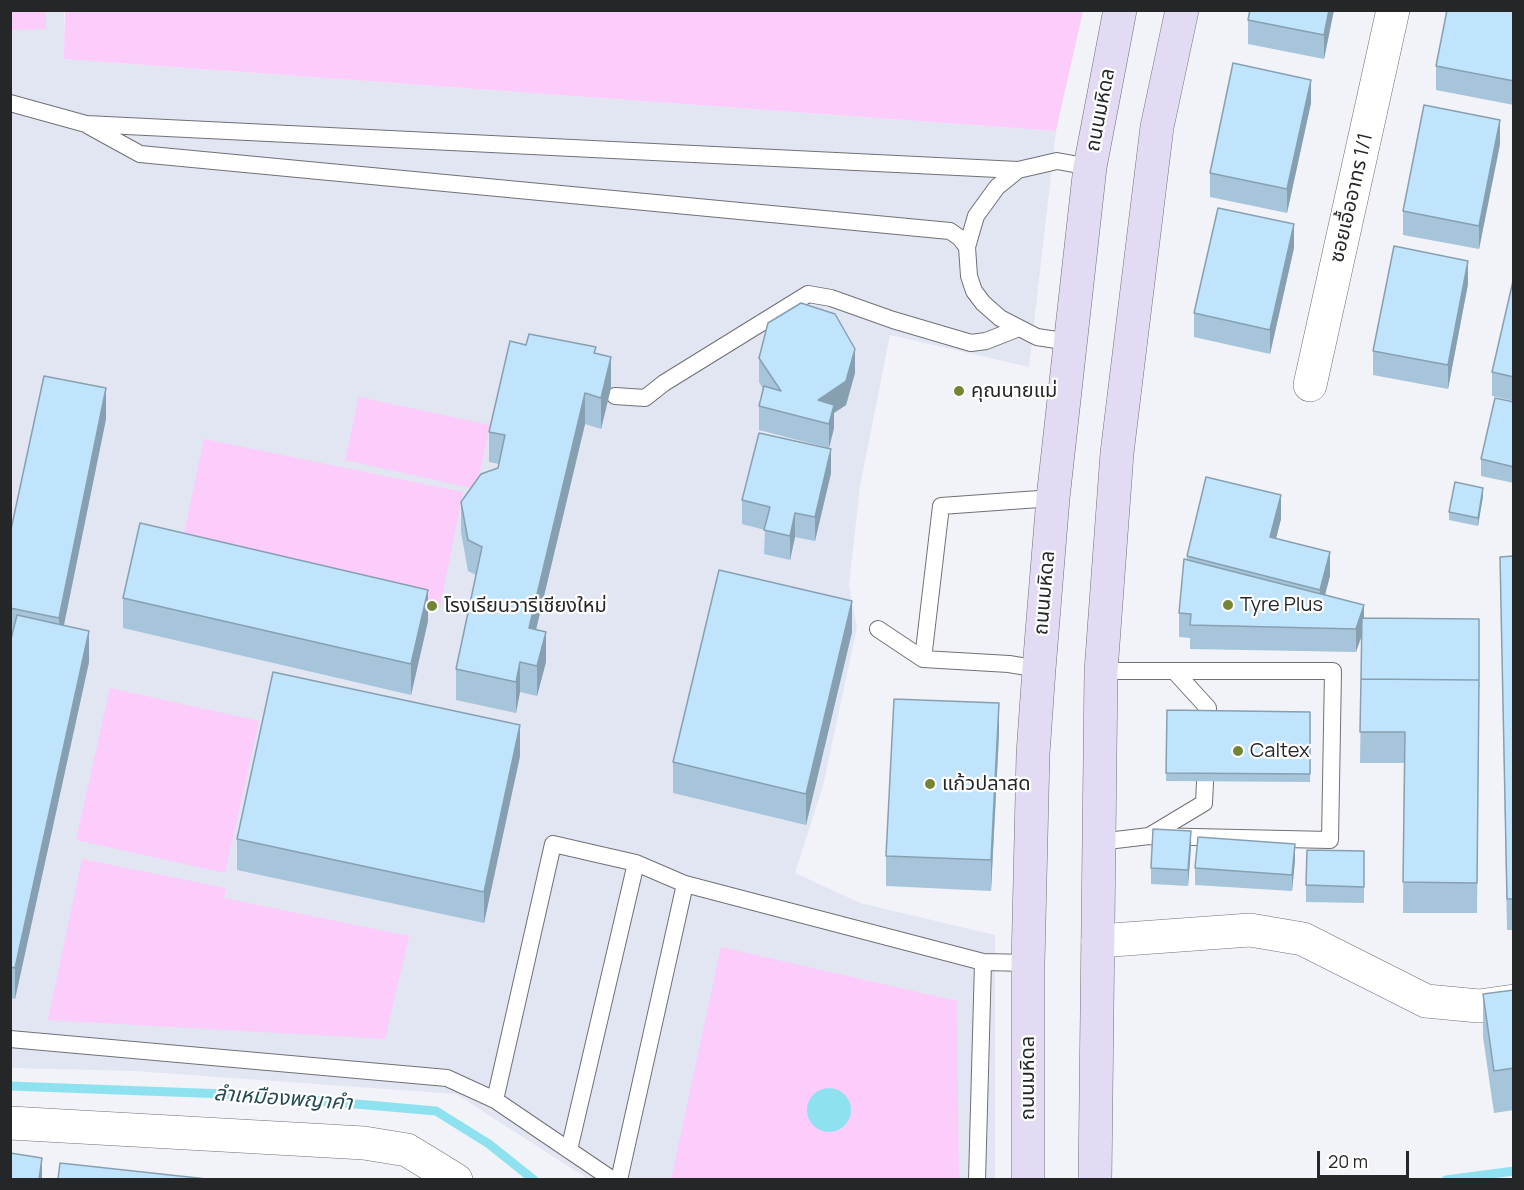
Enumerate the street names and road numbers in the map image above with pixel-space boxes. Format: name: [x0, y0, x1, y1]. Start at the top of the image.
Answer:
street label: ถนนมหิดล: [1081, 66, 1121, 154]
street label: ซอยเอื้ออาทร 1/1: [1325, 131, 1379, 265]
street label: ถนนมหิดล: [1029, 550, 1061, 636]
street label: ถนนมหิดล: [1016, 1036, 1040, 1120]

